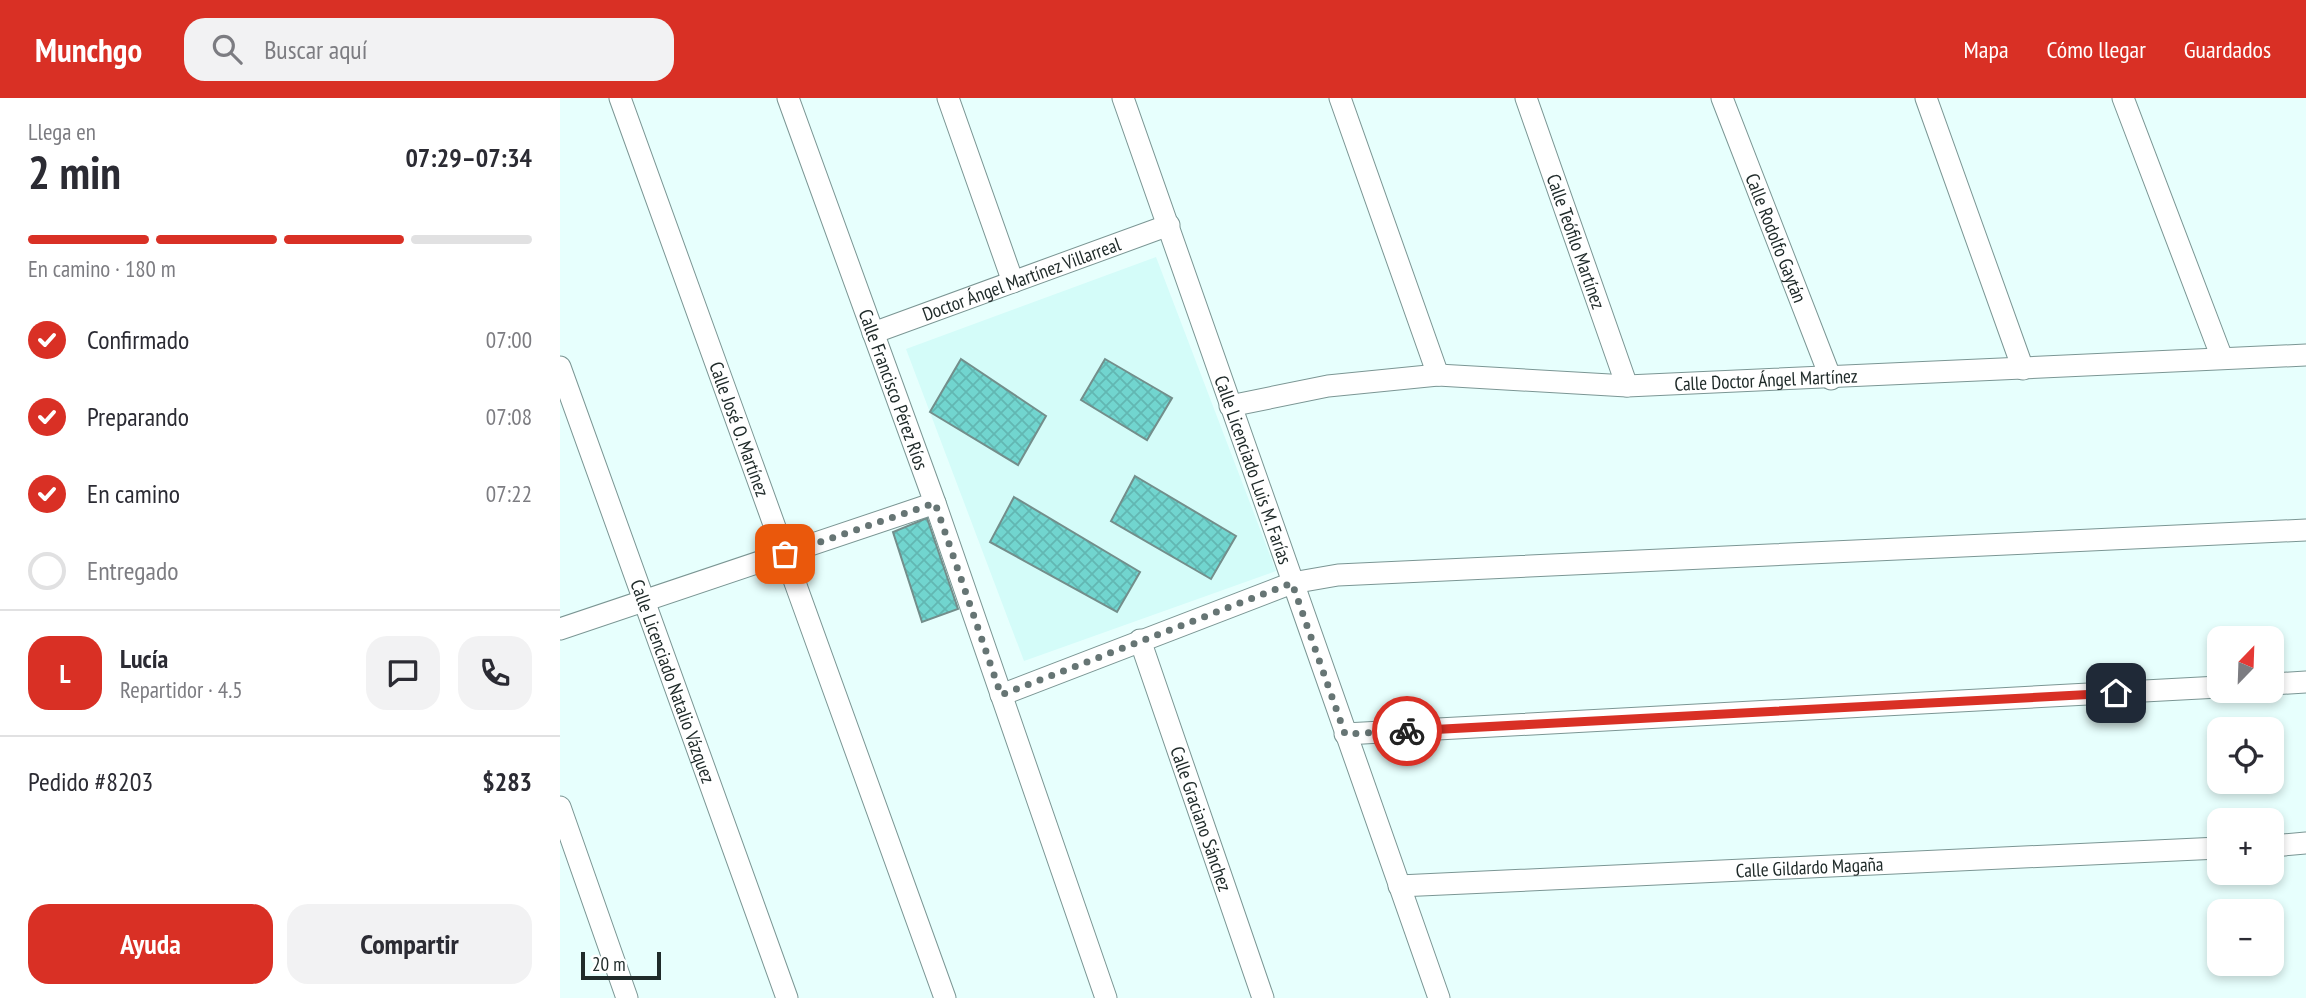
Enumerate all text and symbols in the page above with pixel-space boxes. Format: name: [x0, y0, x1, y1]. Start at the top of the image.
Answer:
search box: [184, 18, 674, 81]
text: Munchgo: [35, 28, 142, 71]
icon: search: [208, 30, 246, 68]
text: Buscar aquí: [264, 33, 367, 66]
text: Mapa: [1964, 34, 2009, 65]
text: Cómo llegar: [2047, 34, 2146, 65]
text: Guardados: [2184, 34, 2271, 65]
text: Llega en: [28, 117, 96, 146]
text: 07:29–07:34: [405, 141, 532, 174]
text: 2 min: [28, 142, 121, 202]
street label: Calle Rodolfo Gaytán: [1740, 170, 1812, 306]
street label: Calle Teófilo Martínez: [1542, 171, 1611, 312]
street label: Doctor Ángel Martínez Villarreal: [919, 231, 1124, 326]
text: En camino · 180 m: [28, 254, 176, 283]
street label: Calle Francisco Pérez Ríos: [854, 306, 934, 473]
icon: check: [28, 321, 66, 359]
text: Confirmado: [87, 323, 189, 356]
text: 07:00: [486, 325, 532, 354]
street label: Calle José O. Martínez: [704, 358, 775, 500]
street label: Calle Doctor Ángel Martínez: [1674, 363, 1858, 396]
street label: Calle Licenciado Luis M. Farías: [1209, 372, 1298, 567]
icon: check: [28, 398, 66, 436]
text: Preparando: [87, 400, 189, 433]
text: 07:08: [486, 402, 532, 431]
icon: check: [28, 475, 66, 513]
text: En camino: [87, 477, 180, 510]
text: 07:22: [486, 479, 532, 508]
pin: [755, 524, 815, 584]
icon: bag: [766, 535, 804, 573]
text: Entregado: [87, 554, 179, 587]
street label: Calle Licenciado Natalio Vázquez: [625, 576, 721, 787]
north arrow: [2207, 626, 2284, 704]
map controls: [2207, 626, 2284, 976]
button: chat: [366, 636, 440, 710]
button: phone: [458, 636, 532, 710]
text: Lucía: [120, 642, 168, 675]
text: L: [59, 657, 71, 690]
pin: [2086, 663, 2146, 723]
icon: home: [2097, 674, 2135, 712]
text: Repartidor · 4.5: [120, 675, 243, 704]
courier: [1372, 696, 1442, 766]
icon: bike: [1388, 712, 1426, 750]
button: locate: [2207, 717, 2284, 794]
street label: Calle Graciano Sánchez: [1165, 743, 1237, 895]
text: Pedido #8203: [28, 765, 153, 798]
text: $283: [482, 765, 532, 798]
button: +: [2207, 808, 2284, 885]
street label: Calle Gildardo Magaña: [1735, 852, 1884, 882]
button: −: [2207, 899, 2284, 976]
button: Ayuda: [28, 904, 273, 984]
button: Compartir: [287, 904, 532, 984]
scale bar: [581, 949, 662, 981]
text: 20 m: [592, 952, 626, 976]

